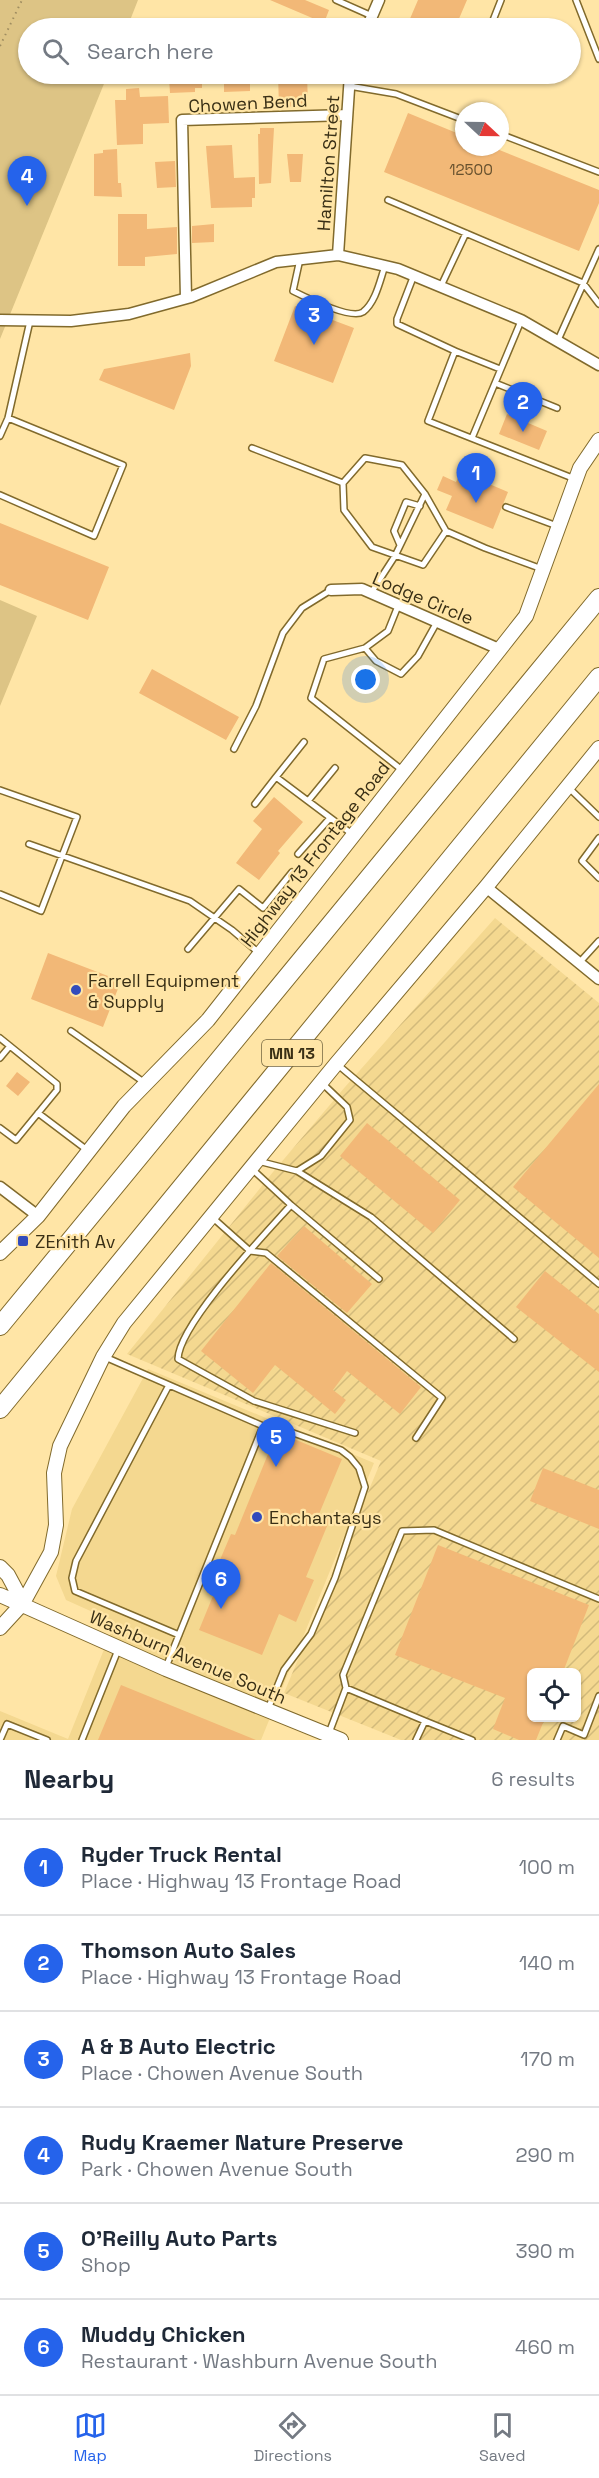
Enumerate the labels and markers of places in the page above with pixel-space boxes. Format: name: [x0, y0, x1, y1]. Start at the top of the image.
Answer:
pin: 4: [8, 156, 46, 206]
pin: 3: [294, 296, 334, 345]
pin: 2: [504, 382, 542, 432]
pin: 1: [456, 454, 496, 503]
place label: Farrell Equipment & Supply: [88, 969, 239, 1013]
marker: Farrell Equipment & Supply: [69, 983, 83, 997]
place label: ZEnith Av: [35, 1230, 116, 1253]
marker: ZEnith Av: [16, 1234, 30, 1248]
pin: 5: [256, 1418, 296, 1467]
place label: Enchantasys: [269, 1506, 382, 1529]
marker: Enchantasys: [250, 1510, 264, 1524]
pin: 6: [202, 1560, 240, 1609]

